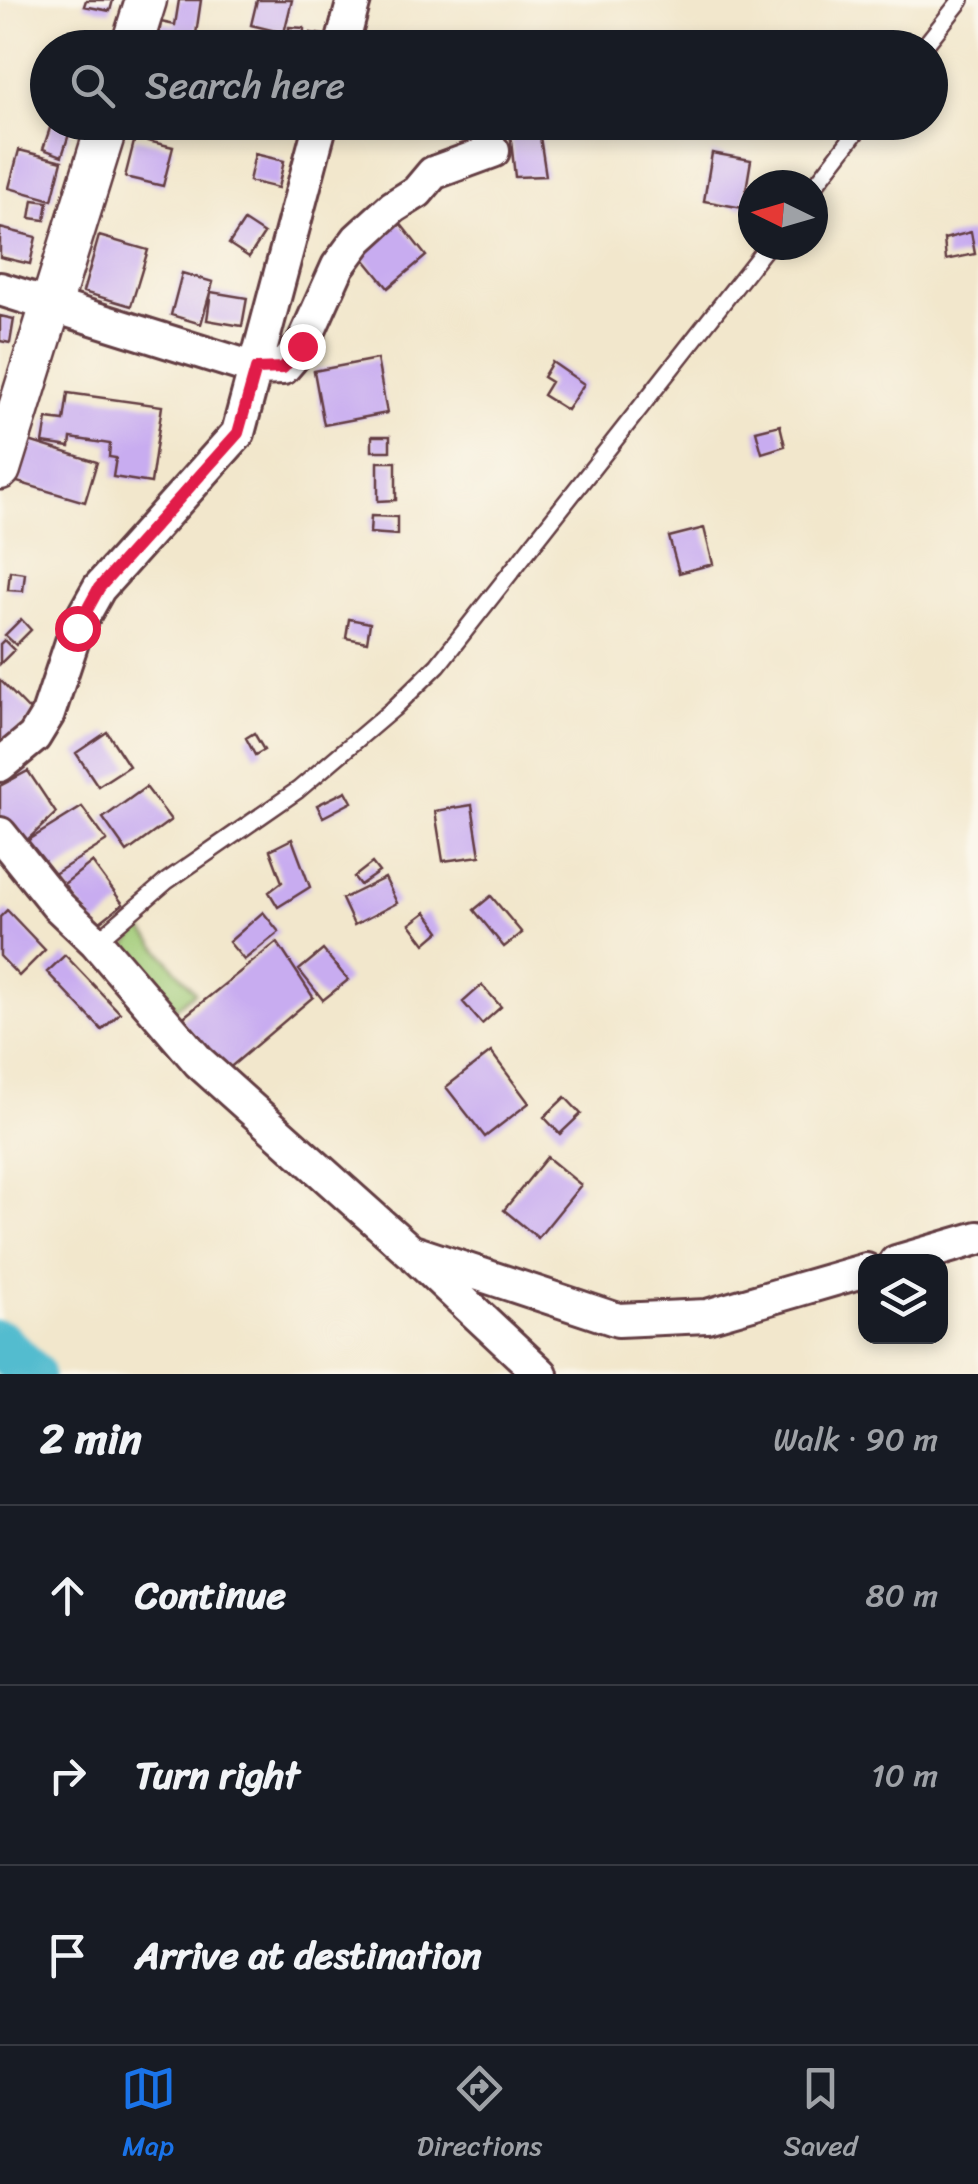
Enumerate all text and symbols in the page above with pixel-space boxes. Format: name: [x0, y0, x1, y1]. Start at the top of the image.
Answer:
search box: [30, 30, 948, 140]
text: Search here: [145, 52, 345, 119]
icon: search: [65, 58, 120, 113]
north arrow: [738, 170, 828, 260]
route end: [280, 324, 326, 370]
route start: [55, 606, 101, 652]
map controls: [858, 1254, 948, 1344]
button: layers: [858, 1254, 948, 1344]
text: 2 min: [40, 1402, 142, 1476]
text: Walk · 90 m: [773, 1411, 938, 1468]
text: Continue: [135, 1562, 286, 1629]
text: 80 m: [866, 1567, 938, 1624]
icon: ahead: [40, 1568, 95, 1623]
text: Turn right: [135, 1742, 300, 1809]
text: 10 m: [871, 1747, 938, 1804]
icon: right: [40, 1748, 95, 1803]
text: Arrive at destination: [135, 1922, 482, 1989]
icon: arrive: [40, 1928, 95, 1983]
tab: Map: [121, 2061, 176, 2170]
tab: Directions: [417, 2061, 542, 2170]
tab: Saved: [784, 2061, 857, 2170]

